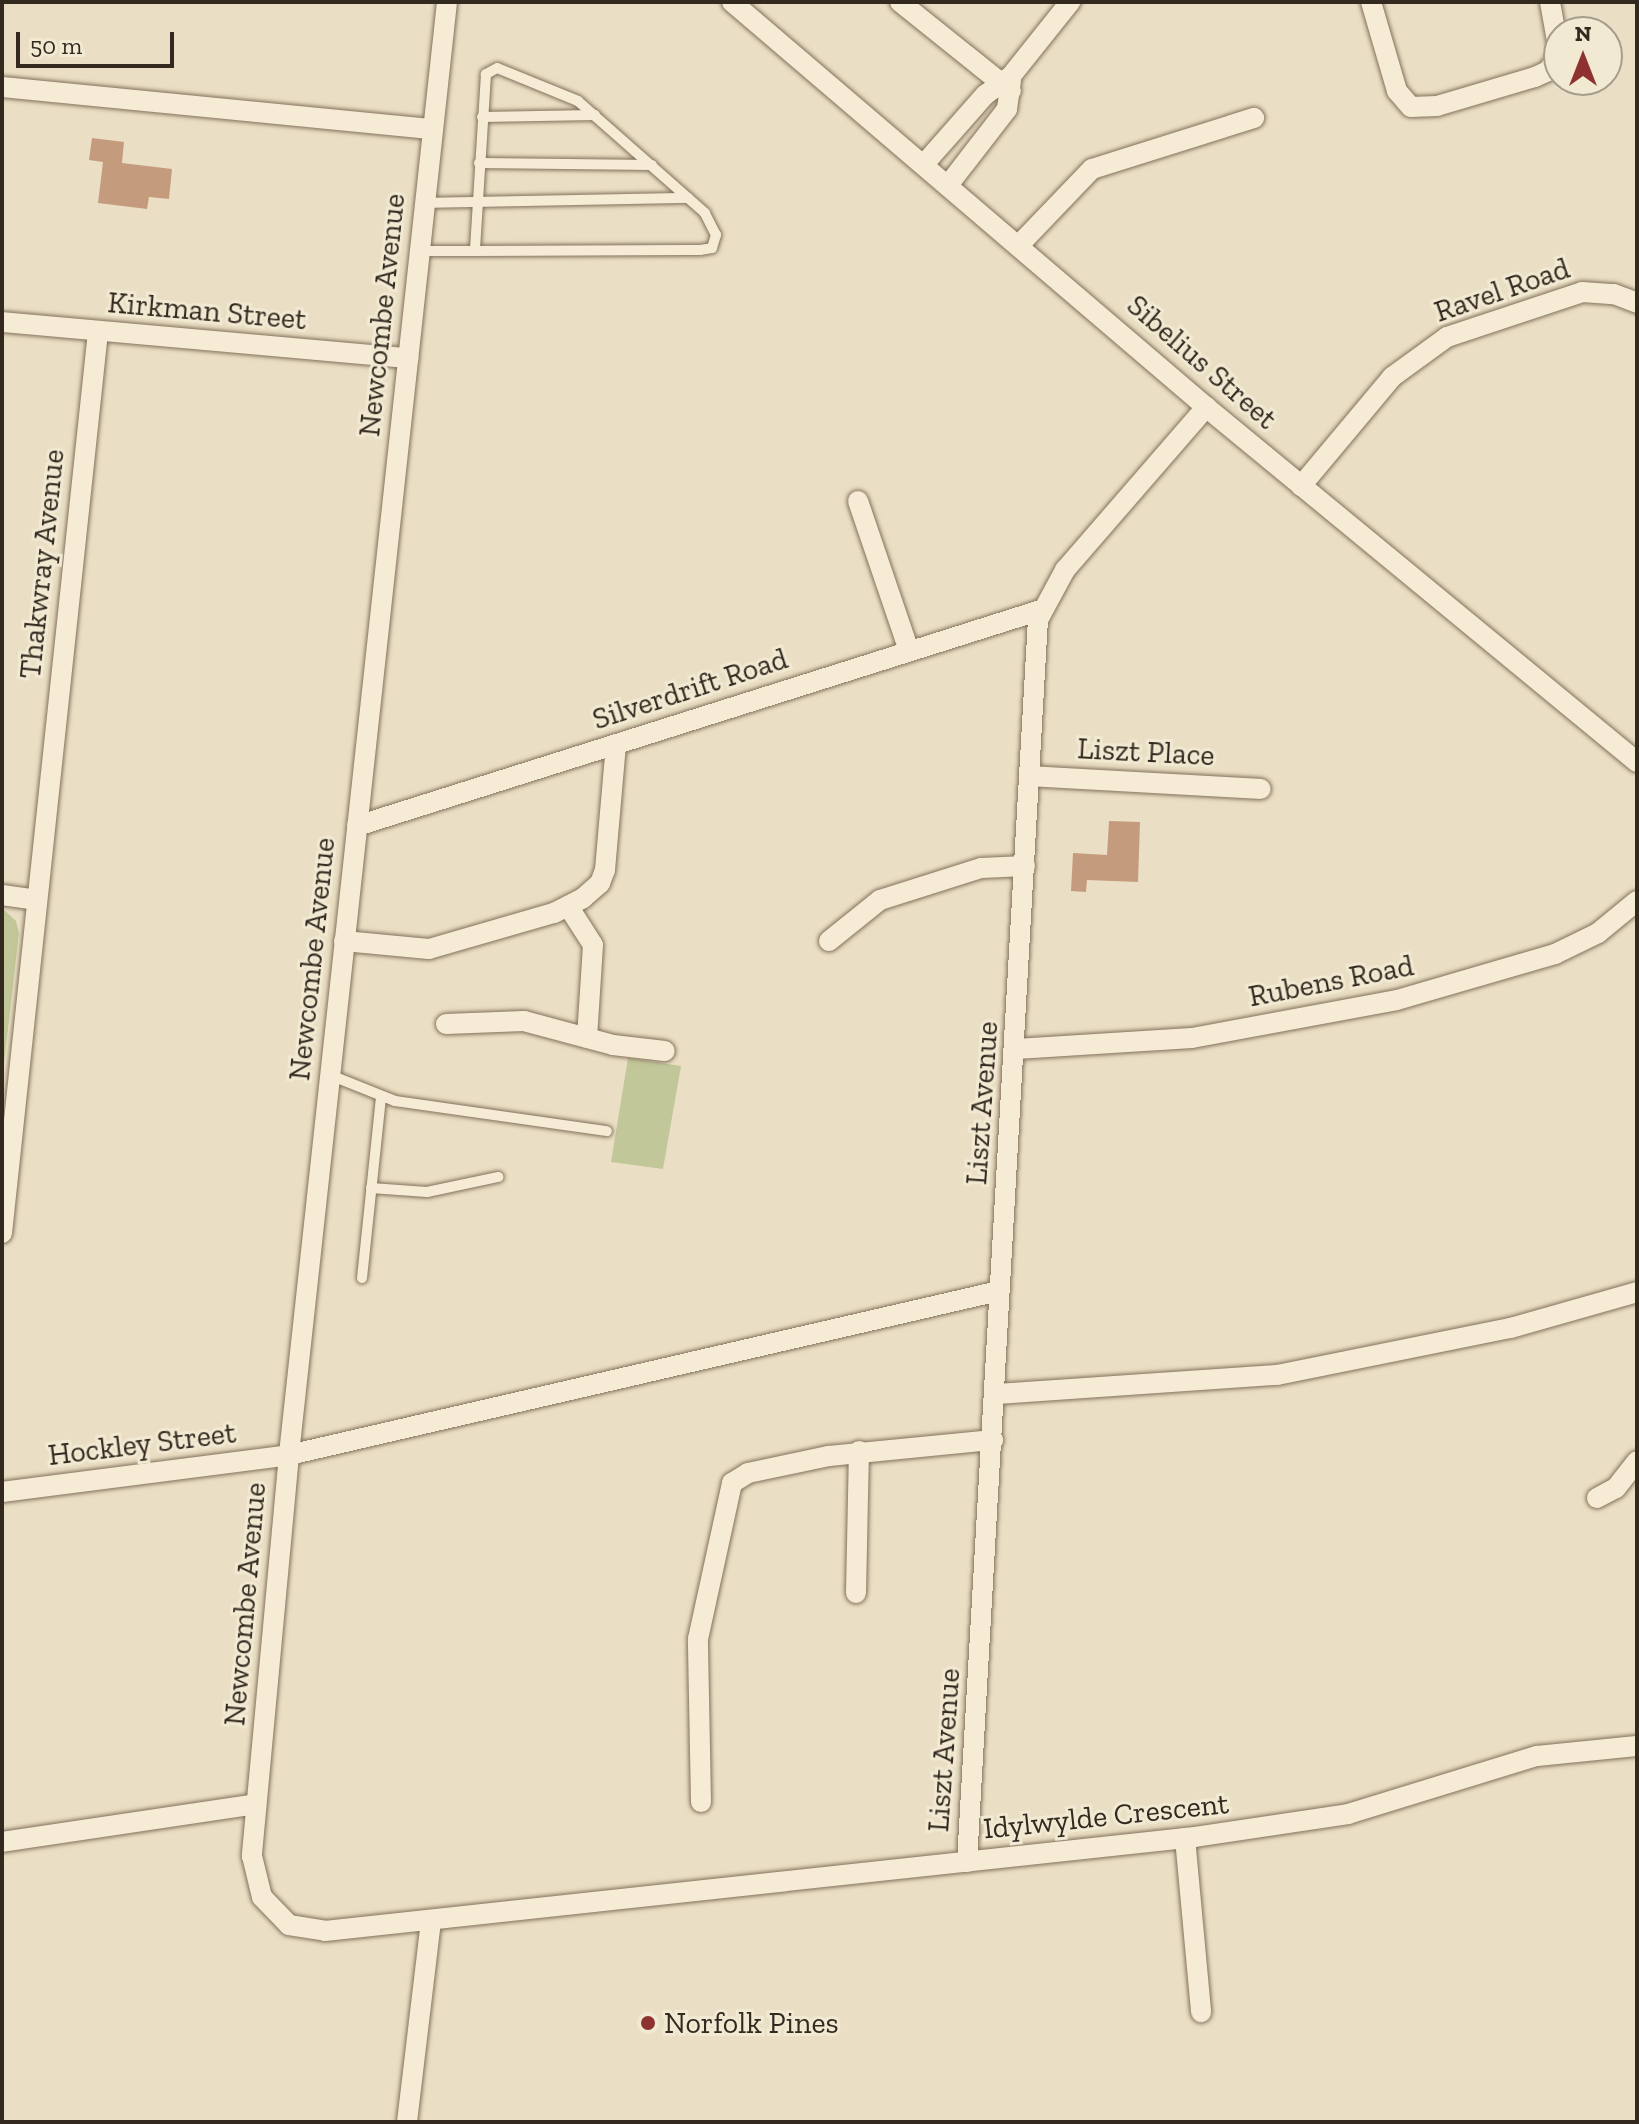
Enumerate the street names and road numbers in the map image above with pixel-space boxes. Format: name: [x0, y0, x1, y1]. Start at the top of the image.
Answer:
street label: Newcombe Avenue: [351, 191, 413, 439]
street label: Ravel Road: [1430, 250, 1574, 330]
street label: Kirkman Street: [106, 284, 308, 338]
street label: Sibelius Street: [1120, 287, 1284, 437]
street label: Thakwray Avenue: [12, 447, 72, 681]
street label: Silverdrift Road: [588, 641, 792, 737]
street label: Liszt Place: [1076, 730, 1216, 774]
street label: Newcombe Avenue: [281, 835, 343, 1083]
street label: Rubens Road: [1246, 947, 1416, 1015]
street label: Liszt Avenue: [958, 1020, 1006, 1186]
street label: Hockley Street: [46, 1415, 238, 1473]
street label: Newcombe Avenue: [216, 1480, 274, 1728]
street label: Liszt Avenue: [920, 1667, 968, 1833]
street label: Idylwylde Crescent: [982, 1785, 1230, 1847]

